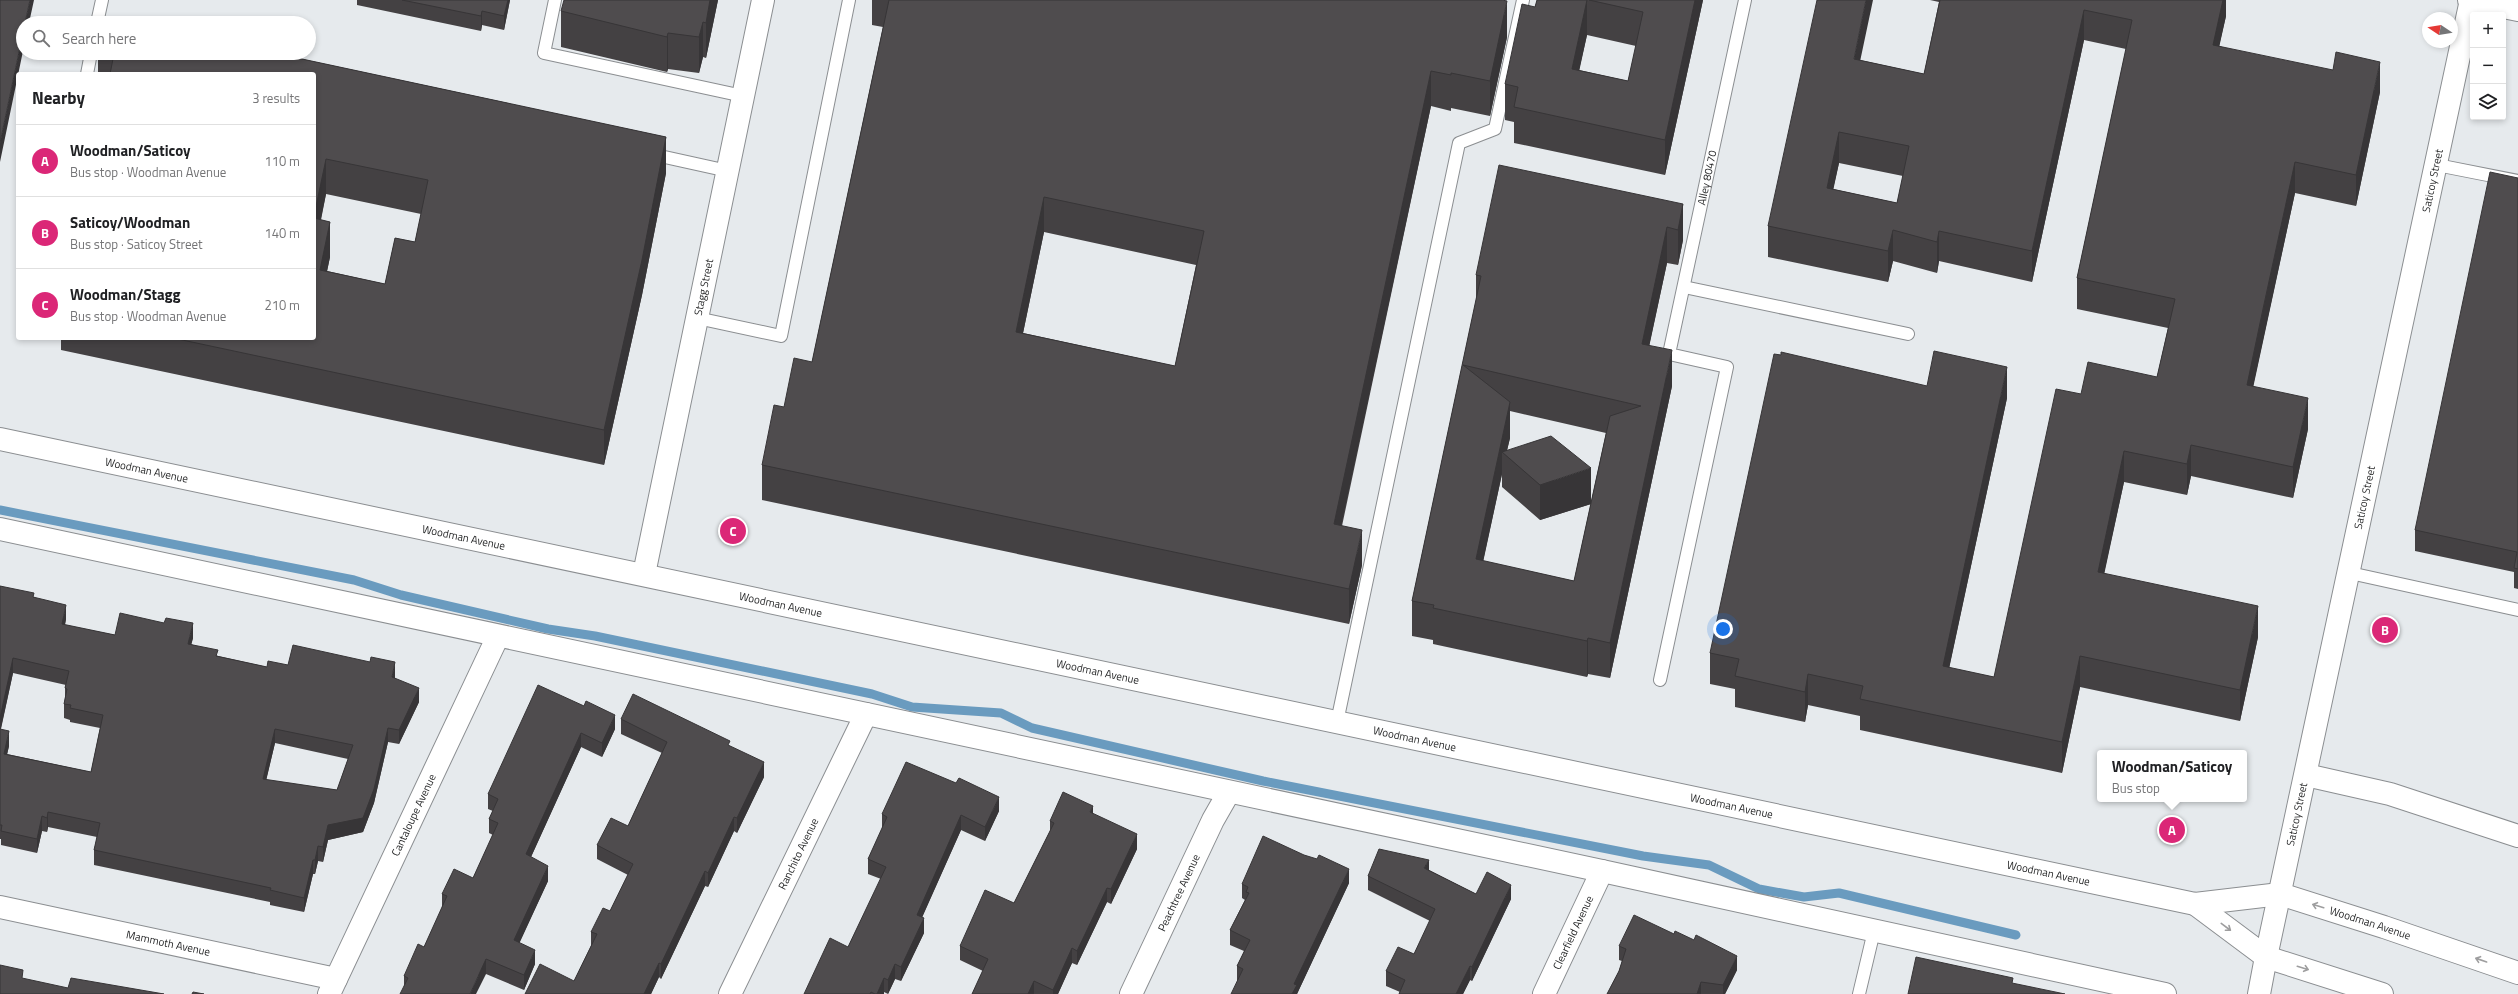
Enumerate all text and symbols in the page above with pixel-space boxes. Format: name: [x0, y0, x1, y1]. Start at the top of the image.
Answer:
north arrow: [2422, 12, 2458, 48]
map controls: [2470, 12, 2506, 120]
button: +: [2470, 12, 2506, 48]
search box: [16, 16, 316, 60]
icon: search: [30, 27, 52, 49]
text: Search here: [62, 27, 136, 50]
button: −: [2470, 48, 2506, 84]
button: layers: [2470, 84, 2506, 120]
text: Nearby: [32, 85, 85, 111]
text: 3 results: [252, 88, 300, 108]
text: Woodman/Saticoy: [70, 139, 191, 162]
street label: Saticoy Street: [2418, 147, 2447, 214]
street label: Alley 80470: [1693, 149, 1721, 206]
text: A: [41, 151, 49, 171]
text: 110 m: [264, 151, 300, 171]
text: Bus stop · Woodman Avenue: [70, 162, 226, 182]
text: Saticoy/Woodman: [70, 211, 190, 234]
text: B: [41, 223, 49, 243]
text: 140 m: [264, 223, 300, 243]
text: Bus stop · Saticoy Street: [70, 234, 203, 254]
street label: Stagg Street: [690, 257, 717, 317]
text: Woodman/Stagg: [70, 283, 181, 306]
text: C: [41, 295, 49, 315]
text: 210 m: [264, 295, 300, 315]
text: Bus stop · Woodman Avenue: [70, 306, 226, 326]
street label: Woodman Avenue: [104, 454, 190, 487]
street label: Saticoy Street: [2350, 464, 2379, 531]
pin: C: [720, 516, 746, 546]
street label: Woodman Avenue: [421, 521, 507, 554]
street label: Woodman Avenue: [738, 588, 824, 621]
pin: B: [2372, 615, 2398, 645]
your location: [1713, 619, 1733, 639]
street label: Woodman Avenue: [1055, 655, 1141, 688]
street label: Woodman Avenue: [1372, 722, 1458, 755]
popup: [2097, 750, 2247, 802]
text: Woodman/Saticoy: [2112, 755, 2232, 778]
street label: Cantaloupe Avenue: [387, 771, 440, 859]
text: Bus stop: [2112, 778, 2160, 798]
street label: Saticoy Street: [2282, 781, 2311, 847]
street label: Woodman Avenue: [1689, 789, 1775, 822]
street label: Ranchito Avenue: [774, 815, 823, 892]
pin: A: [2159, 815, 2185, 845]
street label: Peachtree Avenue: [1154, 851, 1204, 934]
street label: Woodman Avenue: [2006, 856, 2092, 890]
street label: Clearfield Avenue: [1549, 892, 1598, 972]
one-way arrow: [2311, 902, 2324, 909]
street label: Woodman Avenue: [2328, 902, 2413, 944]
one-way arrow: [2221, 923, 2232, 931]
street label: Mammoth Avenue: [125, 926, 212, 960]
one-way arrow: [2475, 956, 2488, 963]
one-way arrow: [2297, 965, 2310, 972]

